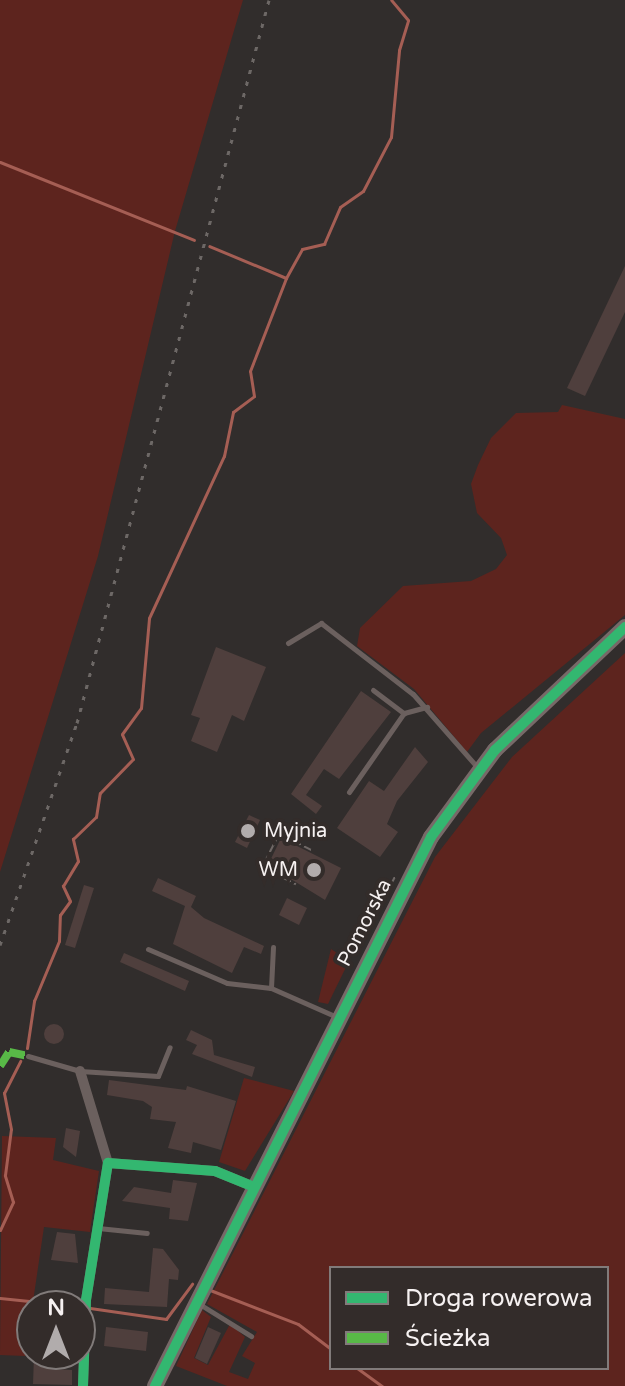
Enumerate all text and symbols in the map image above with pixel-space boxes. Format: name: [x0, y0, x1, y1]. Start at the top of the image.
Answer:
place label: Myjnia: [264, 819, 327, 843]
marker: Myjnia: [239, 822, 257, 840]
place label: WM: [258, 858, 298, 882]
marker: WM: [305, 861, 323, 879]
street label: Pomorska: [333, 875, 397, 971]
legend: [329, 1266, 609, 1370]
text: Droga rowerowa: [405, 1284, 592, 1313]
north arrow: [16, 1290, 96, 1370]
text: N: [47, 1295, 65, 1321]
text: Ścieżka: [405, 1324, 490, 1353]

